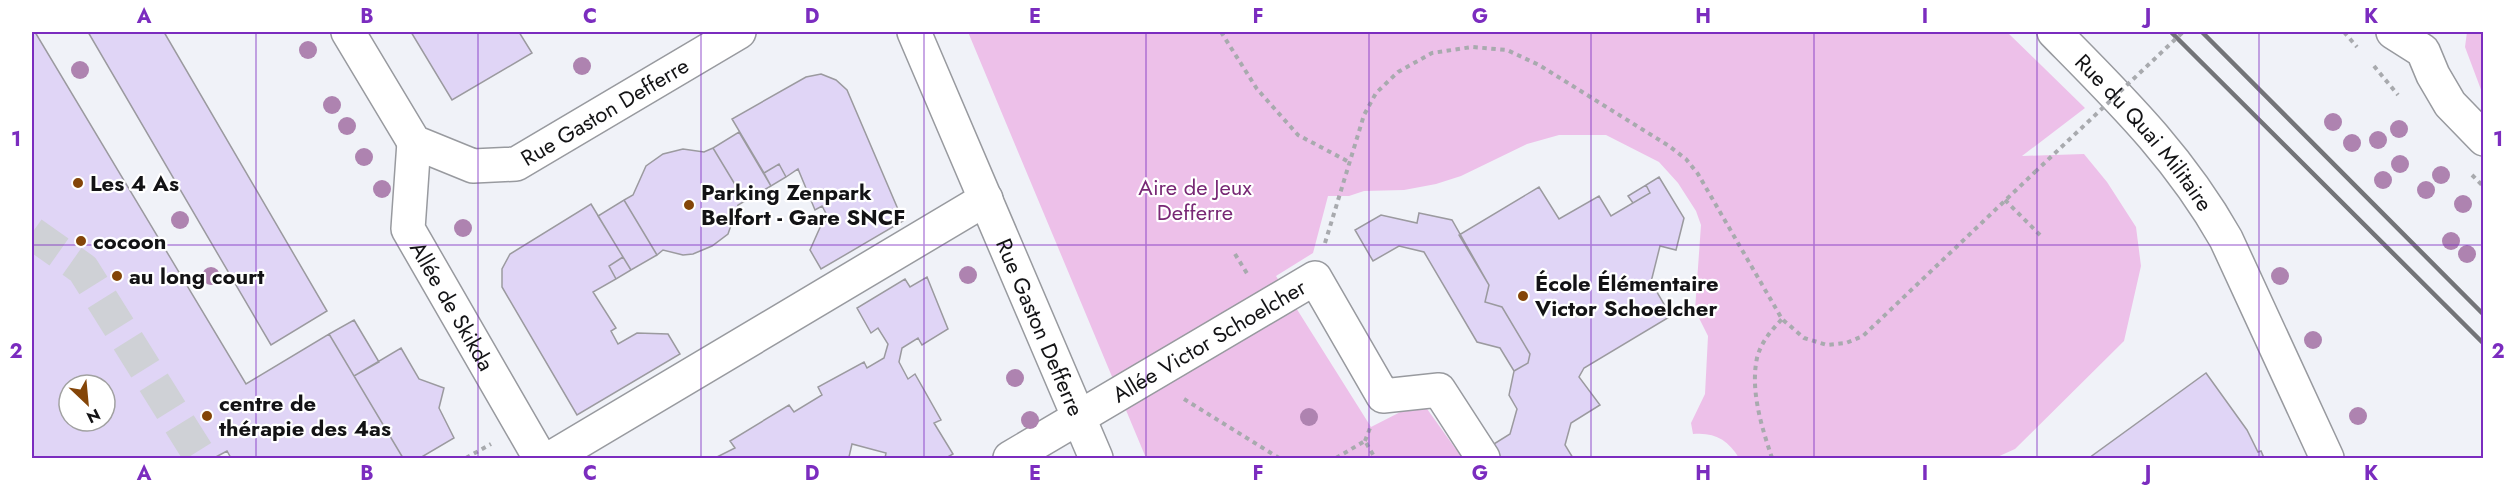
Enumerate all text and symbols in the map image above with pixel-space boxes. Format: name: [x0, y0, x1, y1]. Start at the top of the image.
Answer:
text: A: [136, 2, 152, 31]
text: B: [360, 2, 374, 31]
text: C: [583, 2, 597, 31]
text: D: [805, 2, 819, 31]
text: E: [1029, 2, 1041, 31]
text: F: [1252, 2, 1264, 31]
text: G: [1472, 2, 1488, 31]
text: H: [1695, 2, 1711, 31]
text: I: [1922, 2, 1928, 31]
text: J: [2141, 2, 2151, 31]
text: K: [2364, 2, 2378, 31]
street label: Rue du Quai Militaire: [2068, 46, 2221, 217]
street label: Rue Gaston Defferre: [515, 49, 695, 174]
text: 1: [11, 125, 21, 154]
text: 1: [2493, 125, 2503, 154]
place label: Les 4 As: [90, 167, 179, 199]
park label: Aire de Jeux Defferre: [1138, 171, 1252, 228]
marker: Les 4 As: [71, 176, 85, 190]
place label: Parking Zenpark Belfort - Gare SNCF: [701, 176, 905, 233]
marker: Parking Zenpark Belfort - Gare SNCF: [682, 198, 696, 212]
place label: cocoon: [93, 225, 166, 257]
street label: Rue Gaston Defferre: [988, 233, 1092, 421]
marker: cocoon: [74, 234, 88, 248]
street label: Allée de Skikda: [402, 235, 502, 377]
place label: au long court: [129, 260, 264, 292]
place label: École Élémentaire Victor Schoelcher: [1534, 267, 1719, 324]
marker: au long court: [110, 269, 124, 283]
street label: Allée Victor Schoelcher: [1106, 271, 1312, 410]
marker: École Élémentaire Victor Schoelcher: [1516, 289, 1530, 303]
text: 2: [9, 337, 23, 366]
text: 2: [2491, 337, 2505, 366]
north arrow: [57, 373, 117, 433]
place label: centre de thérapie des 4as: [219, 387, 391, 444]
text: N: [83, 403, 104, 429]
marker: centre de thérapie des 4as: [200, 409, 214, 423]
text: A: [136, 459, 152, 488]
text: B: [360, 459, 374, 488]
text: C: [583, 459, 597, 488]
text: D: [805, 459, 819, 488]
text: E: [1029, 459, 1041, 488]
text: F: [1252, 459, 1264, 488]
text: G: [1472, 459, 1488, 488]
text: H: [1695, 459, 1711, 488]
text: I: [1922, 459, 1928, 488]
text: J: [2141, 459, 2151, 488]
text: K: [2364, 459, 2378, 488]

